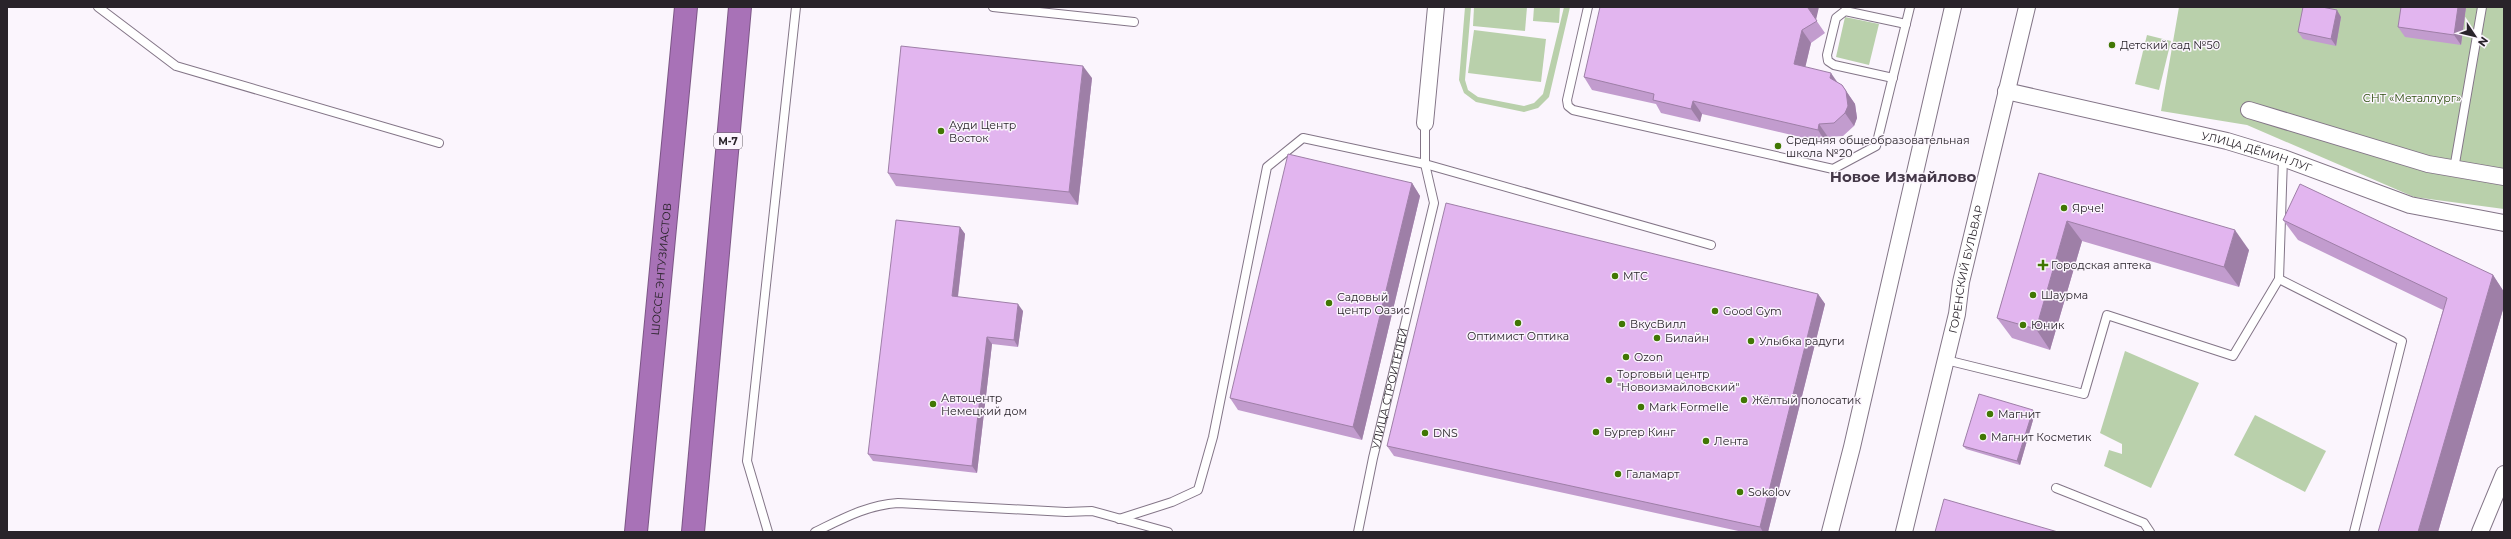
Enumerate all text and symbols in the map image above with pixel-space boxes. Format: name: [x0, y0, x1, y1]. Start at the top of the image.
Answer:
north arrow: [2455, 16, 2495, 56]
text: N: [2475, 34, 2491, 49]
place label: Детский сад №50: [2120, 38, 2220, 52]
marker: Детский сад №50: [2107, 40, 2117, 50]
park label: СНТ «Металлург»: [2363, 91, 2461, 105]
place label: Ауди Центр Восток: [949, 118, 1016, 145]
marker: Ауди Центр Восток: [936, 126, 946, 136]
street label: УЛИЦА ДЁМИН ЛУГ: [2200, 128, 2314, 175]
road number: М-7: [714, 133, 742, 149]
place label: Средняя общеобразовательная школа №20: [1786, 133, 1970, 160]
marker: Средняя общеобразовательная школа №20: [1773, 141, 1783, 151]
district label: Новое Измайлово: [1830, 167, 1977, 186]
place label: Ярче!: [2072, 201, 2104, 215]
street label: ШОССЕ ЭНТУЗИАСТОВ: [648, 202, 674, 336]
marker: Ярче!: [2059, 203, 2069, 213]
street label: ГОРЕНСКИЙ БУЛЬВАР: [1946, 204, 1986, 335]
place label: Городская аптека: [2051, 258, 2151, 272]
marker: Городская аптека: [2038, 260, 2048, 270]
place label: МТС: [1623, 269, 1648, 283]
marker: МТС: [1610, 271, 1620, 281]
place label: Шаурма: [2041, 288, 2088, 302]
place label: Садовый центр Оазис: [1337, 290, 1410, 317]
marker: Шаурма: [2028, 290, 2038, 300]
marker: Садовый центр Оазис: [1324, 298, 1334, 308]
place label: Good Gym: [1723, 304, 1782, 318]
marker: Good Gym: [1710, 306, 1720, 316]
place label: ВкусВилл: [1630, 317, 1686, 331]
marker: Оптимист Оптика: [1513, 318, 1523, 328]
place label: Юник: [2031, 318, 2065, 332]
marker: ВкусВилл: [1617, 319, 1627, 329]
marker: Юник: [2018, 320, 2028, 330]
street label: УЛИЦА СТРОИТЕЛЕЙ: [1368, 326, 1411, 451]
place label: Оптимист Оптика: [1467, 329, 1569, 343]
place label: Билайн: [1665, 331, 1709, 345]
marker: Билайн: [1652, 333, 1662, 343]
place label: Улыбка радуги: [1759, 334, 1845, 348]
marker: Улыбка радуги: [1746, 336, 1756, 346]
place label: Ozon: [1634, 350, 1663, 364]
marker: Ozon: [1621, 352, 1631, 362]
place label: Торговый центр "Новоизмайловский": [1617, 367, 1739, 394]
marker: Торговый центр "Новоизмайловский": [1604, 375, 1614, 385]
place label: Автоцентр Немецкий дом: [941, 391, 1027, 418]
place label: Жёлтый полосатик: [1752, 393, 1861, 407]
marker: Жёлтый полосатик: [1739, 395, 1749, 405]
marker: Автоцентр Немецкий дом: [928, 399, 938, 409]
place label: Mark Formelle: [1649, 400, 1729, 414]
marker: Mark Formelle: [1636, 402, 1646, 412]
place label: Магнит: [1998, 407, 2041, 421]
marker: Магнит: [1985, 409, 1995, 419]
place label: Бургер Кинг: [1604, 425, 1676, 439]
place label: DNS: [1433, 426, 1458, 440]
marker: Бургер Кинг: [1591, 427, 1601, 437]
marker: DNS: [1420, 428, 1430, 438]
place label: Магнит Косметик: [1991, 430, 2092, 444]
marker: Магнит Косметик: [1978, 432, 1988, 442]
place label: Лента: [1714, 434, 1748, 448]
marker: Лента: [1701, 436, 1711, 446]
place label: Галамарт: [1626, 467, 1680, 481]
marker: Галамарт: [1613, 469, 1623, 479]
place label: Sokolov: [1748, 485, 1791, 499]
marker: Sokolov: [1735, 487, 1745, 497]

